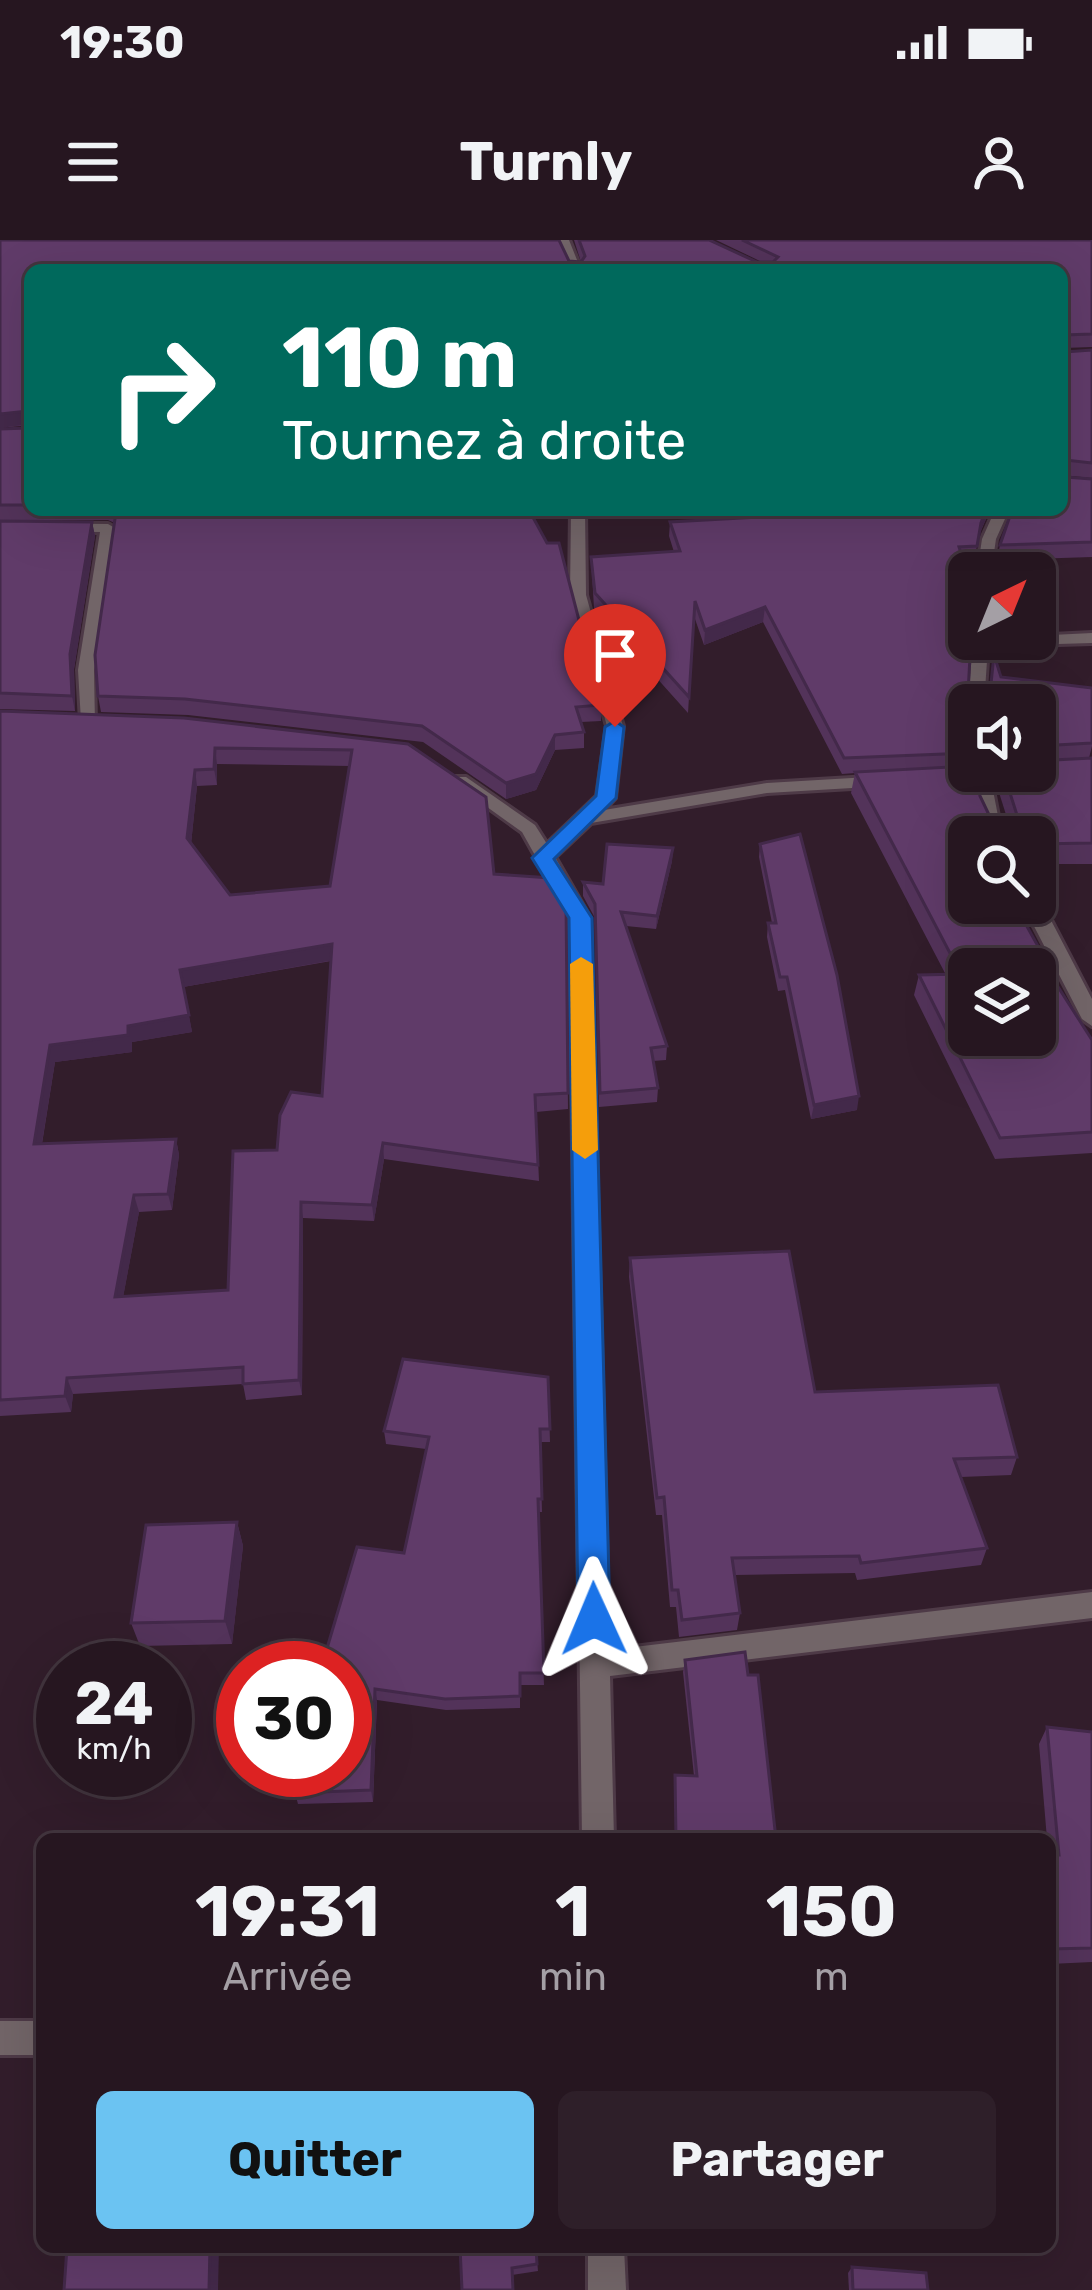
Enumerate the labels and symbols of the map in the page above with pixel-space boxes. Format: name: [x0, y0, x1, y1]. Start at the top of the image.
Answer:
north arrow: [948, 552, 1056, 660]
pin: [564, 604, 666, 727]
position arrow: [531, 1556, 657, 1682]
speed limit sign: 30: [216, 1641, 372, 1797]

